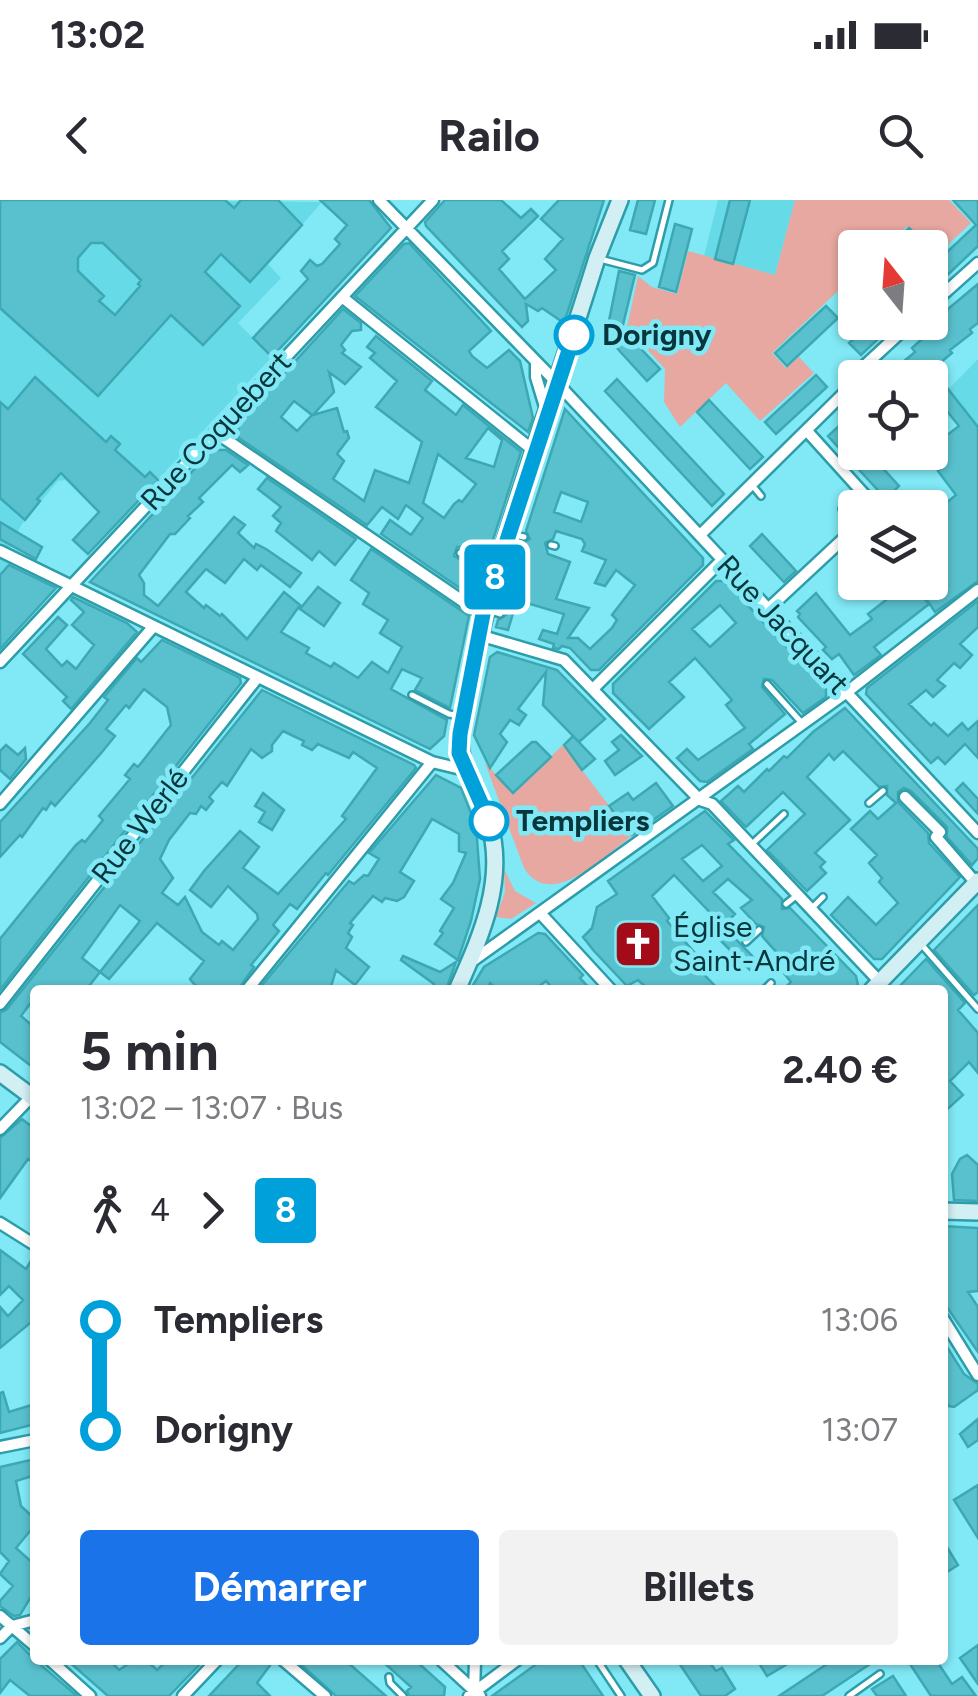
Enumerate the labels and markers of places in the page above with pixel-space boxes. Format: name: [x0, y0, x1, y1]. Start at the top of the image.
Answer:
marker: Dorigny: [555, 316, 593, 354]
place label: Dorigny: [602, 316, 712, 353]
marker: Templiers: [470, 802, 508, 840]
place label: Templiers: [516, 802, 650, 839]
place label: Église Saint-André: [673, 908, 835, 979]
church icon: Église Saint-André: [612, 918, 664, 970]

